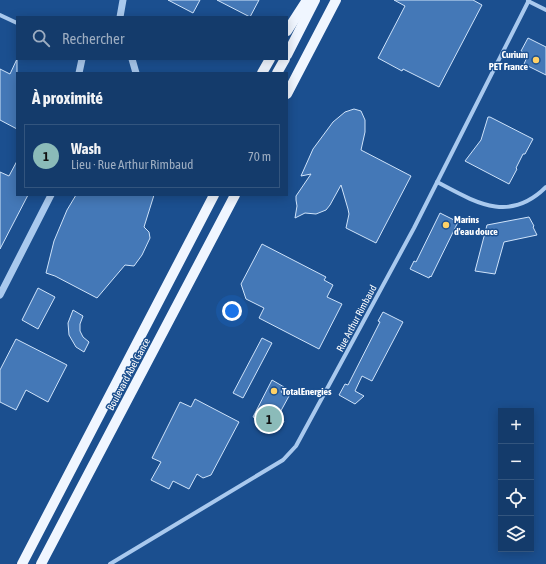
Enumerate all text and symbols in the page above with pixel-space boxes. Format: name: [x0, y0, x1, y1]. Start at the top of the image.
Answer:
search box: [16, 16, 288, 60]
icon: search: [30, 27, 52, 49]
text: Rechercher: [62, 30, 124, 47]
place label: Curium PET France: [489, 49, 528, 72]
marker: Curium PET France: [531, 55, 541, 65]
text: À proximité: [32, 88, 103, 108]
text: Wash: [71, 140, 101, 157]
text: 1: [43, 149, 49, 164]
text: 70 m: [248, 149, 271, 164]
text: Lieu · Rue Arthur Rimbaud: [71, 157, 194, 172]
place label: Marins d'eau douce: [454, 214, 498, 237]
marker: Marins d'eau douce: [441, 220, 451, 230]
street label: Rue Arthur Rimbaud: [334, 283, 379, 353]
your location: [222, 301, 242, 321]
street label: Boulevard Abel Gance: [105, 336, 152, 412]
marker: TotalEnergies: [269, 386, 279, 396]
place label: TotalEnergies: [282, 386, 332, 397]
pin: 1: [256, 404, 282, 434]
map controls: [498, 408, 534, 552]
button: +: [498, 408, 534, 444]
button: −: [498, 444, 534, 480]
button: locate: [498, 480, 534, 516]
button: layers: [498, 516, 534, 552]

